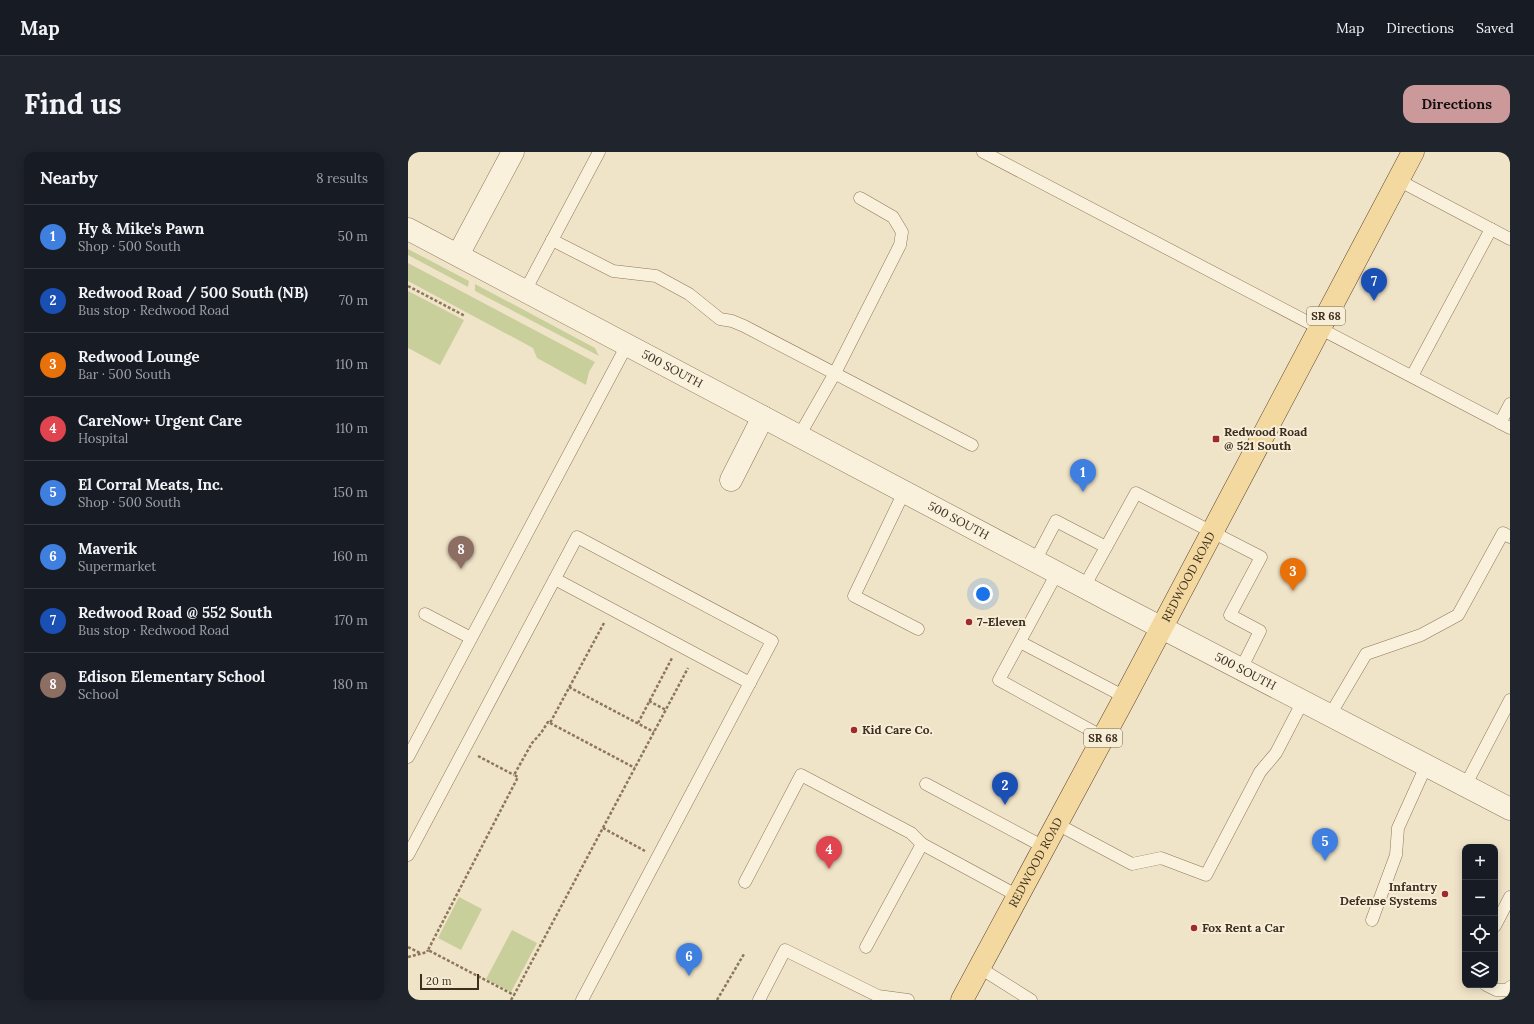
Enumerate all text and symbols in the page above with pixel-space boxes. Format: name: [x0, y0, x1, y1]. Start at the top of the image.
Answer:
text: Map: [20, 16, 60, 40]
text: Map: [1336, 19, 1364, 37]
text: Directions: [1386, 19, 1454, 37]
text: Saved: [1476, 19, 1514, 37]
button: Directions: [1403, 85, 1510, 123]
text: Find us: [24, 86, 122, 122]
text: Nearby: [40, 167, 98, 189]
text: 8 results: [316, 170, 368, 187]
text: Hy & Mike's Pawn: [78, 219, 204, 238]
text: 1: [50, 228, 56, 245]
text: 50 m: [338, 228, 368, 245]
text: Shop · 500 South: [78, 238, 181, 255]
pin: 7: [1361, 268, 1387, 301]
text: Redwood Road / 500 South (NB): [78, 283, 308, 302]
text: 2: [50, 292, 56, 309]
text: 70 m: [339, 292, 368, 309]
text: Bus stop · Redwood Road: [78, 302, 229, 319]
road number: SR 68: [1307, 307, 1345, 325]
street label: 500 SOUTH: [639, 346, 706, 391]
text: Redwood Lounge: [78, 347, 200, 366]
text: 3: [49, 356, 57, 373]
text: 110 m: [335, 356, 368, 373]
text: Bar · 500 South: [78, 366, 171, 383]
text: CareNow+ Urgent Care: [78, 411, 242, 430]
text: 4: [49, 420, 57, 437]
text: 110 m: [335, 420, 368, 437]
place label: Redwood Road @ 521 South: [1224, 424, 1307, 453]
text: Hospital: [78, 430, 128, 447]
marker: Redwood Road @ 521 South: [1211, 434, 1221, 444]
pin: 1: [1070, 459, 1096, 492]
text: El Corral Meats, Inc.: [78, 475, 223, 494]
text: 5: [49, 484, 57, 501]
text: 150 m: [333, 484, 368, 501]
text: Shop · 500 South: [78, 494, 181, 511]
street label: 500 SOUTH: [926, 498, 992, 542]
street label: REDWOOD ROAD: [1158, 529, 1218, 624]
pin: 8: [448, 536, 474, 569]
text: Maverik: [78, 539, 137, 558]
text: 6: [49, 548, 57, 565]
text: 160 m: [333, 548, 368, 565]
text: Supermarket: [78, 558, 156, 575]
pin: 3: [1280, 558, 1306, 591]
your location: [973, 584, 993, 604]
text: Redwood Road @ 552 South: [78, 603, 272, 622]
text: 7: [50, 612, 56, 629]
text: 170 m: [334, 612, 368, 629]
place label: 7-Eleven: [977, 614, 1026, 629]
marker: 7-Eleven: [964, 617, 974, 627]
text: Bus stop · Redwood Road: [78, 622, 229, 639]
street label: 500 SOUTH: [1212, 649, 1279, 693]
text: Edison Elementary School: [78, 667, 265, 686]
text: 8: [49, 676, 57, 693]
text: 180 m: [333, 676, 368, 693]
text: School: [78, 686, 119, 703]
place label: Kid Care Co.: [862, 722, 933, 737]
marker: Kid Care Co.: [849, 725, 859, 735]
road number: SR 68: [1084, 729, 1122, 747]
pin: 2: [992, 772, 1018, 805]
street label: REDWOOD ROAD: [1005, 815, 1066, 910]
pin: 5: [1312, 828, 1338, 861]
pin: 4: [816, 836, 842, 869]
map controls: [1462, 844, 1498, 988]
button: +: [1462, 844, 1498, 880]
place label: Infantry Defense Systems: [1340, 879, 1437, 908]
button: −: [1462, 880, 1498, 916]
marker: Infantry Defense Systems: [1440, 889, 1450, 899]
button: locate: [1462, 916, 1498, 952]
place label: Fox Rent a Car: [1202, 920, 1285, 935]
marker: Fox Rent a Car: [1189, 923, 1199, 933]
pin: 6: [676, 943, 702, 976]
button: layers: [1462, 952, 1498, 988]
scale bar: [420, 972, 479, 991]
text: 20 m: [426, 974, 451, 988]

